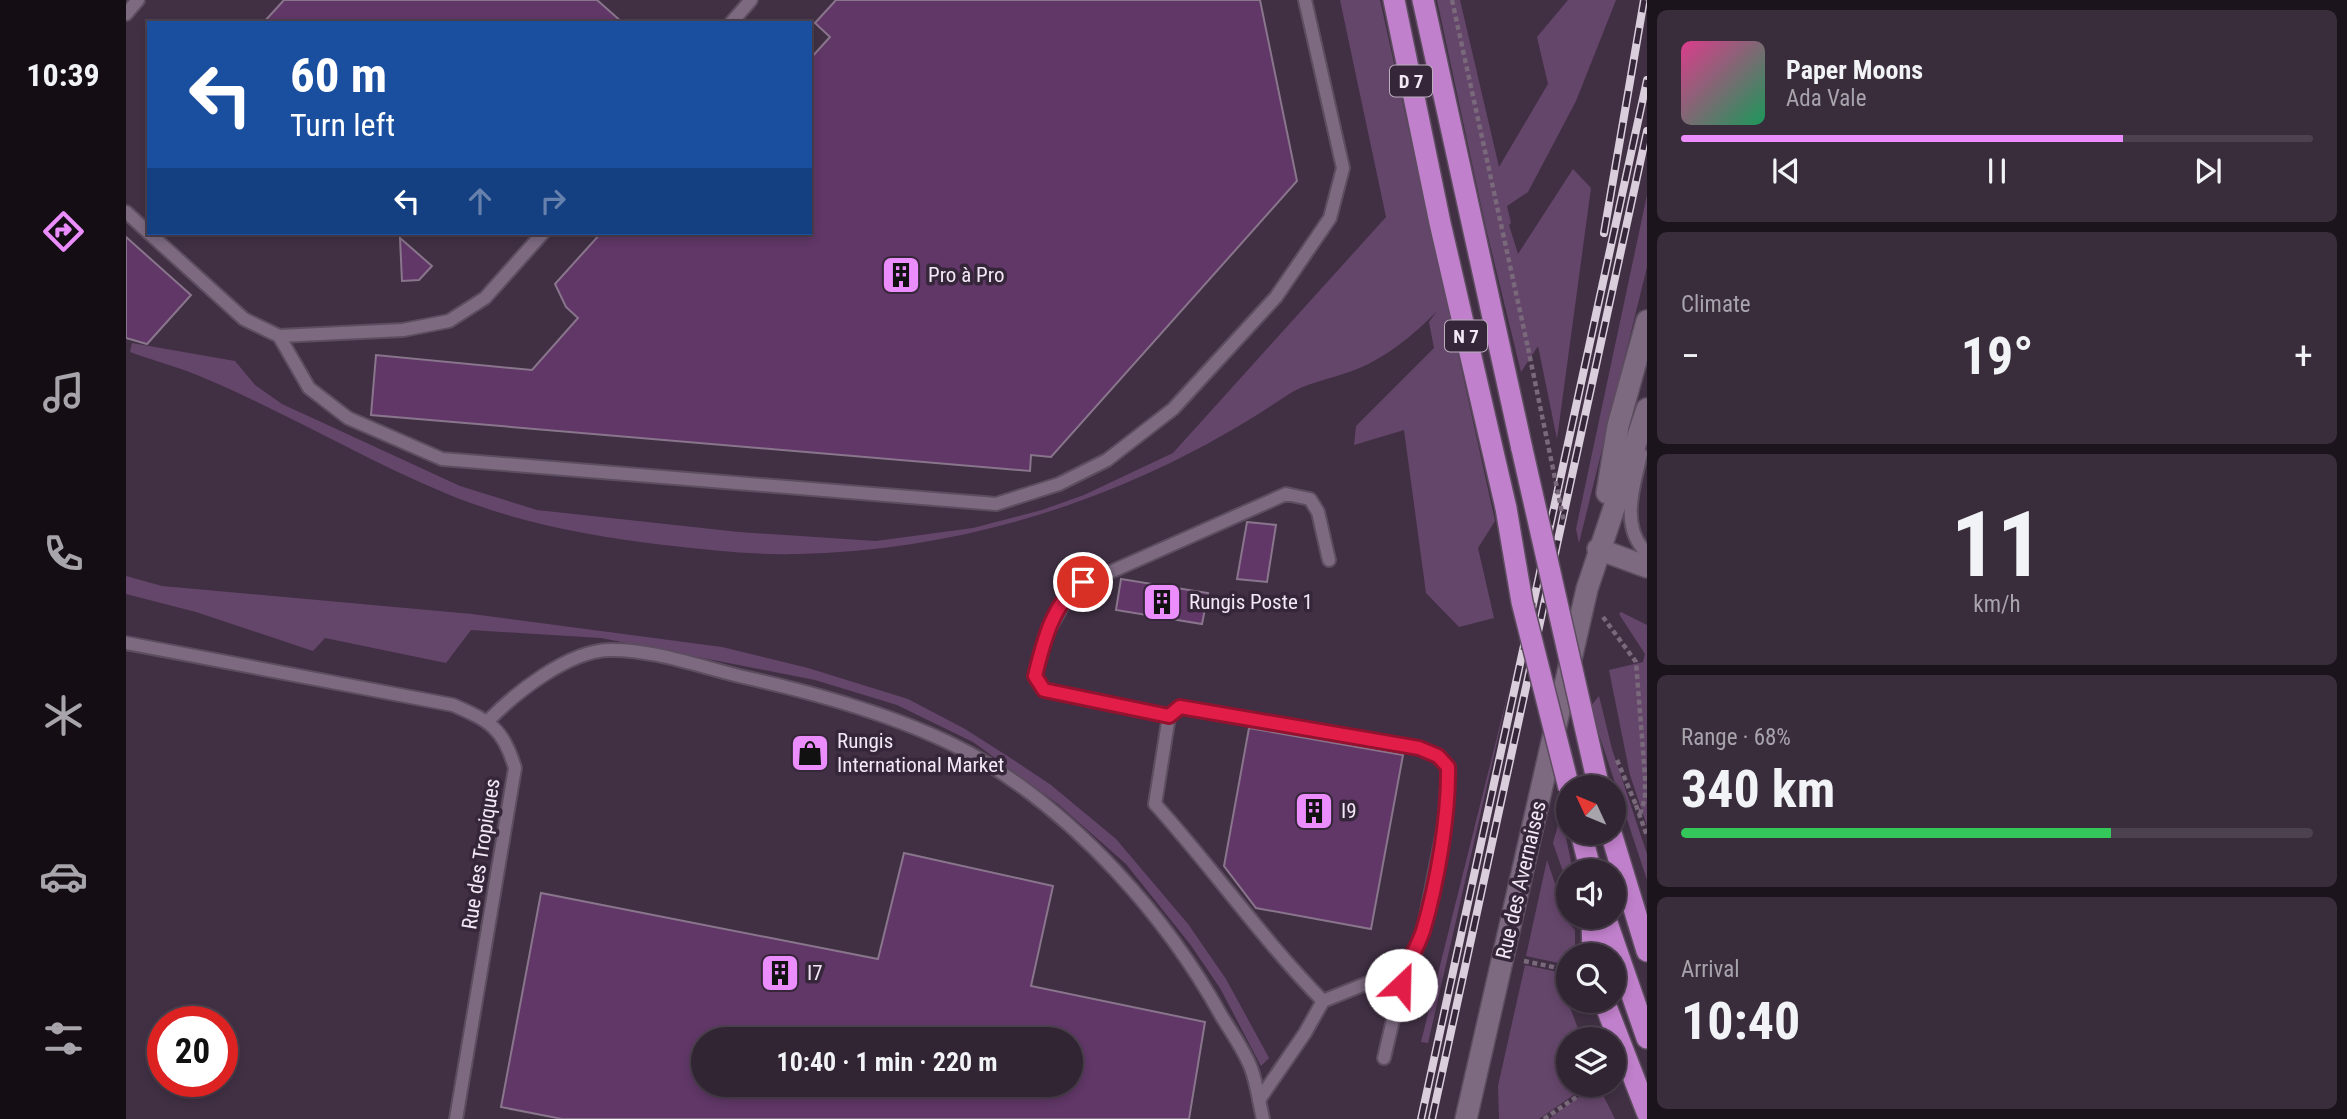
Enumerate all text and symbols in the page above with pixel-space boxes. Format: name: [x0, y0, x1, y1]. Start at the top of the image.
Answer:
text: 60 m: [290, 47, 387, 104]
icon: left: [175, 49, 266, 140]
text: Paper Moons: [1786, 55, 1923, 85]
text: 10:39: [26, 56, 100, 94]
road number: D 7: [1390, 66, 1432, 96]
text: Ada Vale: [1786, 85, 1866, 112]
text: Turn left: [290, 106, 395, 144]
icon: previous: [1767, 152, 1805, 190]
icon: pause: [1978, 152, 2016, 190]
icon: next: [2189, 152, 2227, 190]
icon: left: [388, 182, 426, 220]
icon: ahead: [461, 182, 499, 220]
icon: right: [534, 182, 572, 220]
icon: directions: [39, 207, 88, 256]
building icon: Pro à Pro: [880, 254, 922, 296]
place label: Pro à Pro: [928, 263, 1004, 287]
text: Climate: [1681, 291, 1751, 318]
road number: N 7: [1445, 320, 1487, 352]
text: 19°: [1961, 326, 2033, 387]
text: −: [1681, 334, 1700, 378]
text: +: [2294, 334, 2313, 378]
icon: music: [39, 368, 88, 417]
text: 11: [1951, 492, 2043, 598]
icon: phone: [39, 529, 88, 578]
pin: [1053, 552, 1113, 612]
icon: arrive: [1064, 563, 1102, 601]
building icon: Rungis Poste 1: [1141, 581, 1183, 623]
place label: Rungis Poste 1: [1189, 590, 1313, 614]
text: km/h: [1973, 591, 2021, 618]
icon: climate: [39, 691, 88, 740]
text: Range · 68%: [1681, 724, 1791, 751]
place label: Rungis International Market: [837, 729, 1004, 777]
shop icon: Rungis International Market: [789, 732, 831, 774]
text: 340 km: [1681, 759, 1835, 820]
north arrow: [1556, 775, 1626, 845]
map controls: [1556, 775, 1626, 1097]
street label: Rue des Tropiques: [457, 777, 505, 931]
building icon: I9: [1293, 790, 1335, 832]
place label: I9: [1341, 799, 1357, 823]
street label: Rue des Avernaises: [1491, 799, 1551, 961]
icon: car: [39, 852, 88, 901]
button: sound: [1556, 859, 1626, 929]
button: search: [1556, 943, 1626, 1013]
position arrow: [1364, 948, 1438, 1022]
building icon: I7: [759, 952, 801, 994]
text: Arrival: [1681, 956, 1740, 983]
place label: I7: [807, 961, 823, 985]
text: 10:40: [1681, 991, 1800, 1052]
speed limit sign: 20: [147, 1006, 238, 1097]
icon: filters: [39, 1014, 88, 1063]
button: layers: [1556, 1027, 1626, 1097]
text: 10:40 · 1 min · 220 m: [777, 1047, 997, 1077]

